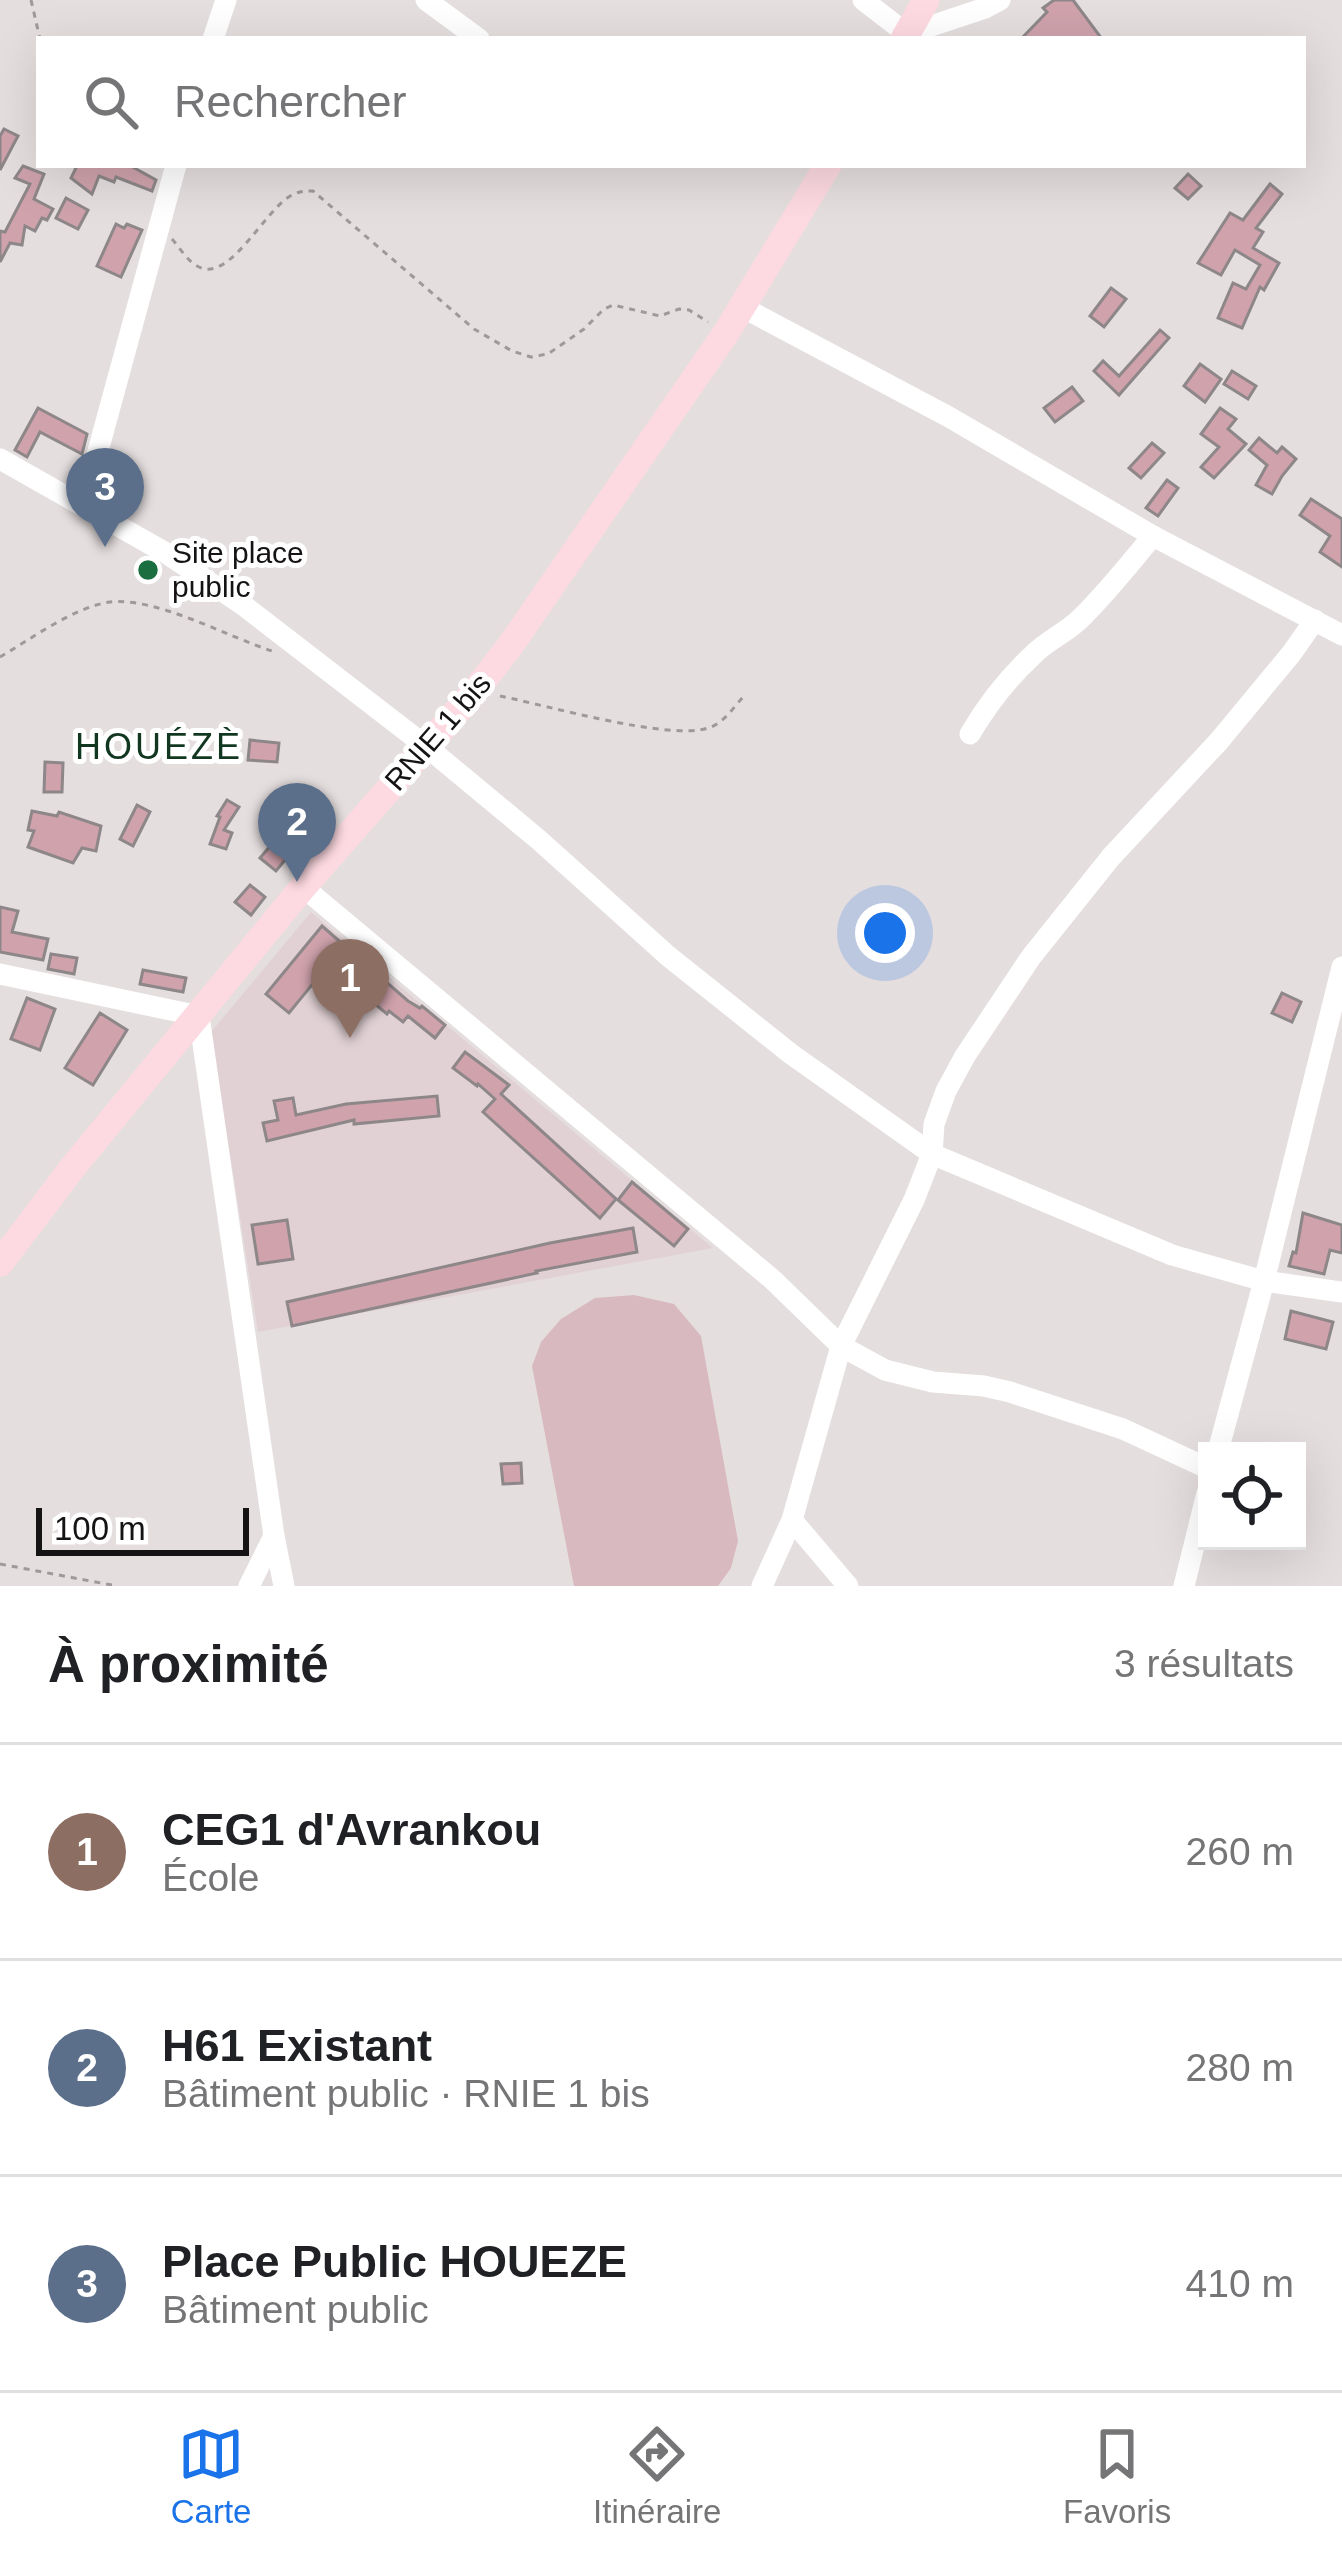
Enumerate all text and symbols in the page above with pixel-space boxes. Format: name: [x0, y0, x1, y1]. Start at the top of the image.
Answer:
search box: [36, 36, 1306, 168]
icon: search: [78, 69, 144, 135]
text: Rechercher: [174, 76, 407, 127]
pin: 3: [66, 448, 144, 547]
place label: Site place public: [172, 536, 304, 603]
marker: Site place public: [135, 557, 161, 583]
street label: RNIE 1 bis: [378, 667, 497, 797]
district label: HOUÉZÈ: [75, 726, 243, 767]
pin: 2: [258, 783, 336, 882]
your location: [855, 903, 915, 963]
pin: 1: [311, 939, 389, 1038]
map controls: [1198, 1442, 1306, 1550]
button: locate: [1198, 1442, 1306, 1550]
scale bar: [36, 1502, 249, 1555]
text: 100 m: [54, 1510, 146, 1547]
text: À proximité: [48, 1636, 329, 1693]
text: 3 résultats: [1114, 1642, 1294, 1685]
text: CEG1 d'Avrankou: [162, 1804, 541, 1855]
text: 1: [76, 1830, 98, 1873]
text: 260 m: [1186, 1830, 1294, 1873]
text: École: [162, 1856, 260, 1899]
text: H61 Existant: [162, 2020, 432, 2071]
text: 2: [76, 2046, 98, 2089]
text: 280 m: [1186, 2046, 1294, 2089]
text: Bâtiment public · RNIE 1 bis: [162, 2072, 650, 2115]
text: Place Public HOUEZE: [162, 2236, 627, 2287]
text: 3: [76, 2262, 98, 2305]
text: 410 m: [1186, 2262, 1294, 2305]
text: Bâtiment public: [162, 2288, 429, 2331]
tab: Carte: [171, 2421, 251, 2531]
tab: Itinéraire: [593, 2421, 721, 2531]
tab: Favoris: [1063, 2421, 1171, 2531]

